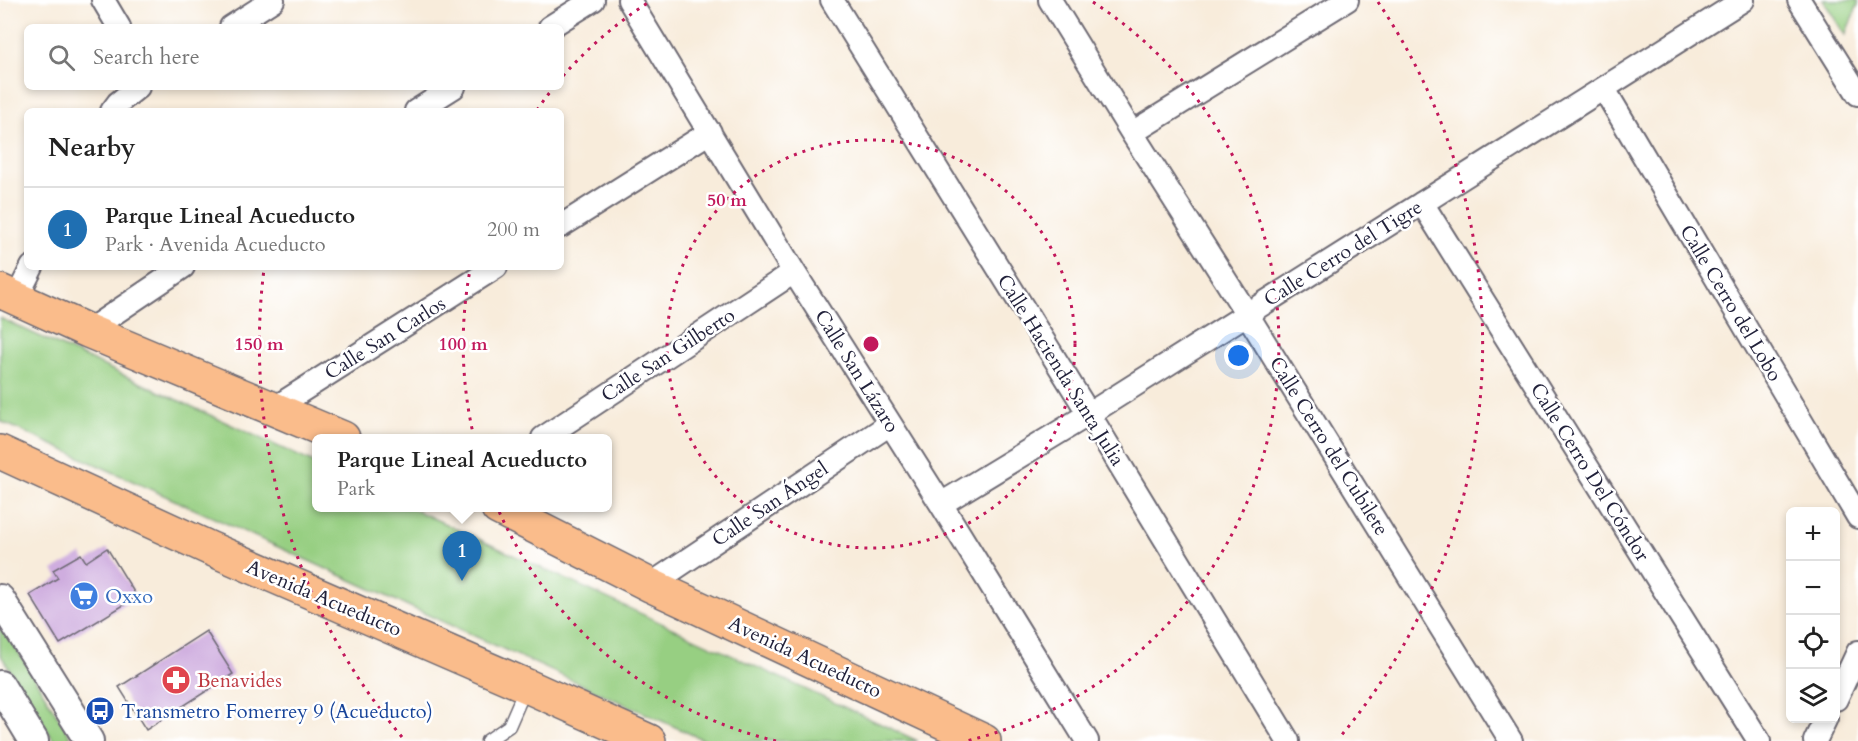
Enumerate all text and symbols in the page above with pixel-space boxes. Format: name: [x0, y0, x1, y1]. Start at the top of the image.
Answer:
search box: [24, 24, 564, 90]
icon: search: [45, 41, 78, 74]
text: Search here: [93, 42, 200, 72]
text: Nearby: [48, 130, 136, 165]
text: 50 m: [707, 188, 747, 213]
street label: Calle Cerro del Tigre: [1259, 193, 1427, 313]
text: Parque Lineal Acueducto: [105, 201, 355, 231]
text: 1: [62, 216, 73, 243]
text: 200 m: [487, 216, 540, 243]
street label: Calle Cerro del Lobo: [1673, 220, 1789, 387]
text: Park · Avenida Acueducto: [105, 231, 326, 258]
street label: Calle Hacienda Santa Julia: [991, 269, 1131, 471]
street label: Calle San Carlos: [319, 290, 451, 386]
street label: Calle San Gilberto: [596, 301, 740, 408]
street label: Calle San Lázaro: [808, 304, 906, 438]
text: 150 m: [234, 332, 284, 357]
text: 100 m: [438, 332, 488, 357]
centre of rings: [861, 334, 881, 354]
your location: [1224, 341, 1253, 370]
street label: Calle Cerro del Cubilete: [1263, 351, 1395, 541]
street label: Calle Cerro Del Cóndor: [1524, 378, 1656, 567]
popup: [312, 434, 612, 512]
text: Parque Lineal Acueducto: [337, 445, 587, 475]
street label: Calle San Ángel: [707, 455, 833, 553]
text: Park: [337, 475, 375, 502]
map controls: [1786, 507, 1840, 723]
button: +: [1786, 507, 1840, 561]
pin: 1: [442, 532, 482, 581]
street label: Avenida Acueducto: [242, 553, 406, 643]
button: −: [1786, 561, 1840, 615]
supermarket icon: Oxxo: [68, 580, 100, 612]
place label: Oxxo: [105, 583, 153, 610]
street label: Avenida Acueducto: [724, 610, 886, 704]
button: locate: [1786, 615, 1840, 669]
pharmacy icon: Benavides: [160, 664, 192, 696]
place label: Benavides: [197, 667, 282, 694]
button: layers: [1786, 669, 1840, 723]
bus stop icon: Transmetro Fomerrey 9 (Acueducto): [84, 695, 116, 727]
place label: Transmetro Fomerrey 9 (Acueducto): [121, 698, 433, 725]

